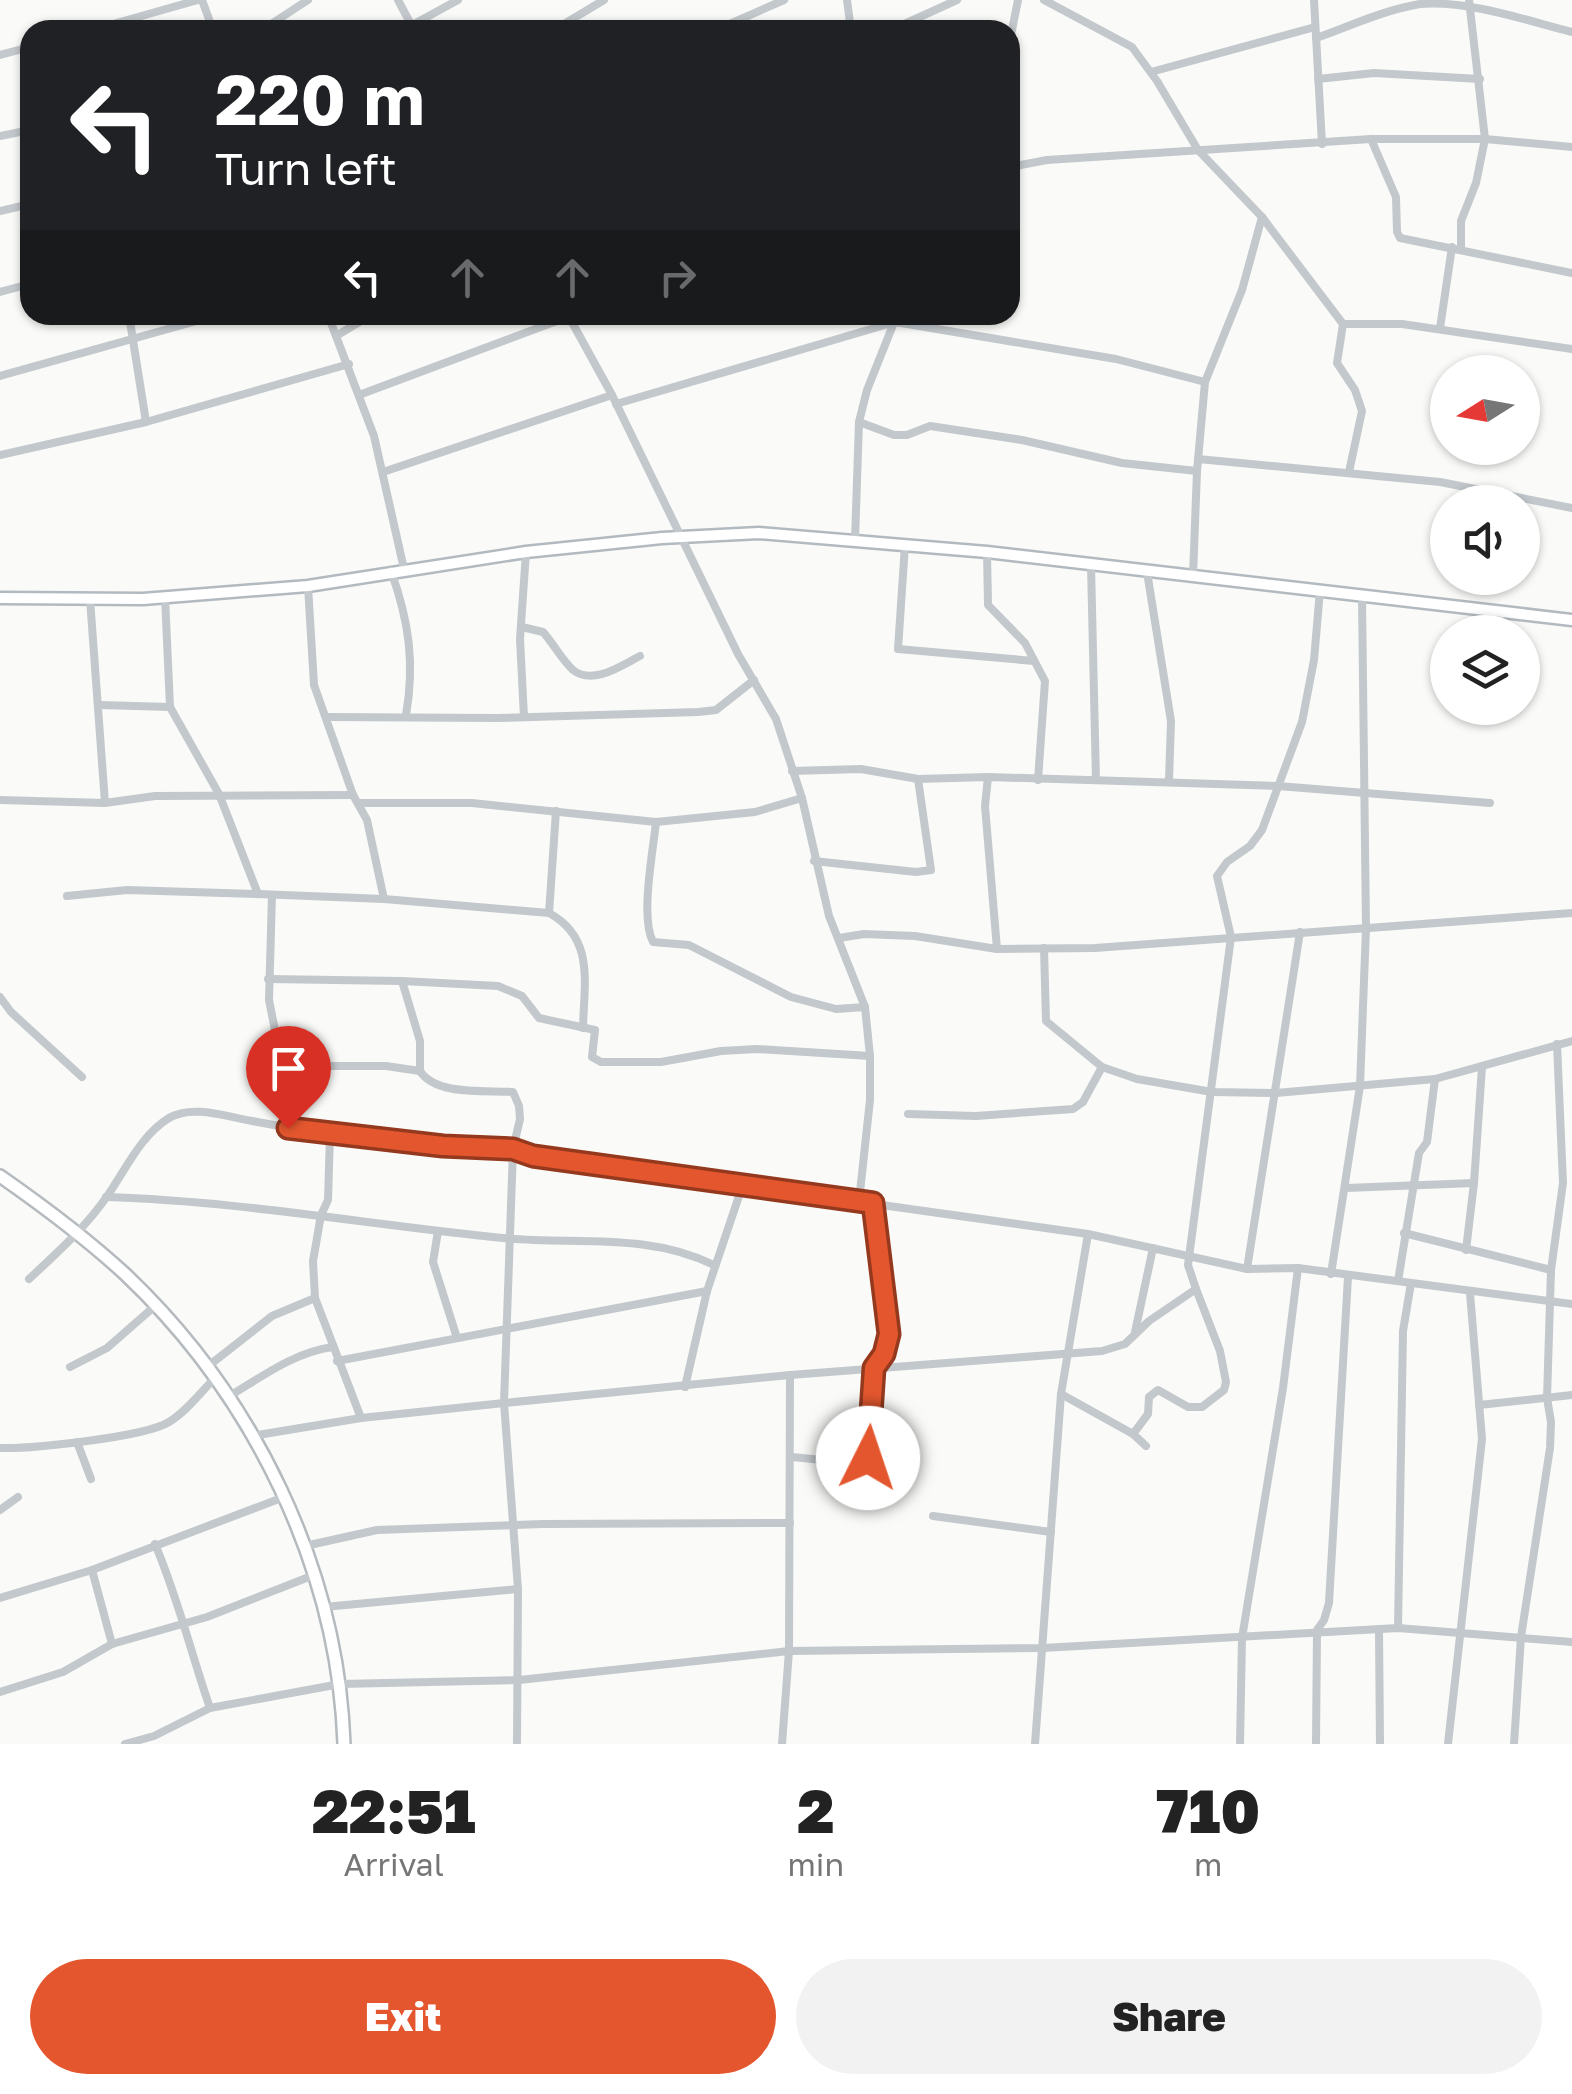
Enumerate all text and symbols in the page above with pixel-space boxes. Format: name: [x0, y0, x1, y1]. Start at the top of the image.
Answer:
text: 220 m: [215, 56, 425, 140]
icon: left: [50, 60, 180, 190]
text: Turn left: [215, 141, 397, 195]
icon: left: [335, 250, 390, 305]
icon: ahead: [440, 250, 495, 305]
icon: ahead: [545, 250, 600, 305]
icon: right: [650, 250, 705, 305]
north arrow: [1430, 355, 1540, 465]
map controls: [1430, 355, 1540, 725]
button: sound: [1430, 485, 1540, 595]
button: layers: [1430, 615, 1540, 725]
pin: [246, 1026, 331, 1129]
icon: arrive: [261, 1041, 316, 1096]
position arrow: [816, 1406, 920, 1510]
text: 22:51: [312, 1774, 476, 1846]
text: 2: [797, 1774, 834, 1846]
text: 710: [1156, 1774, 1260, 1846]
text: Arrival: [344, 1845, 444, 1883]
text: min: [788, 1845, 844, 1883]
text: m: [1194, 1845, 1222, 1883]
button: Exit: [30, 1959, 776, 2074]
button: Share: [796, 1959, 1542, 2074]

